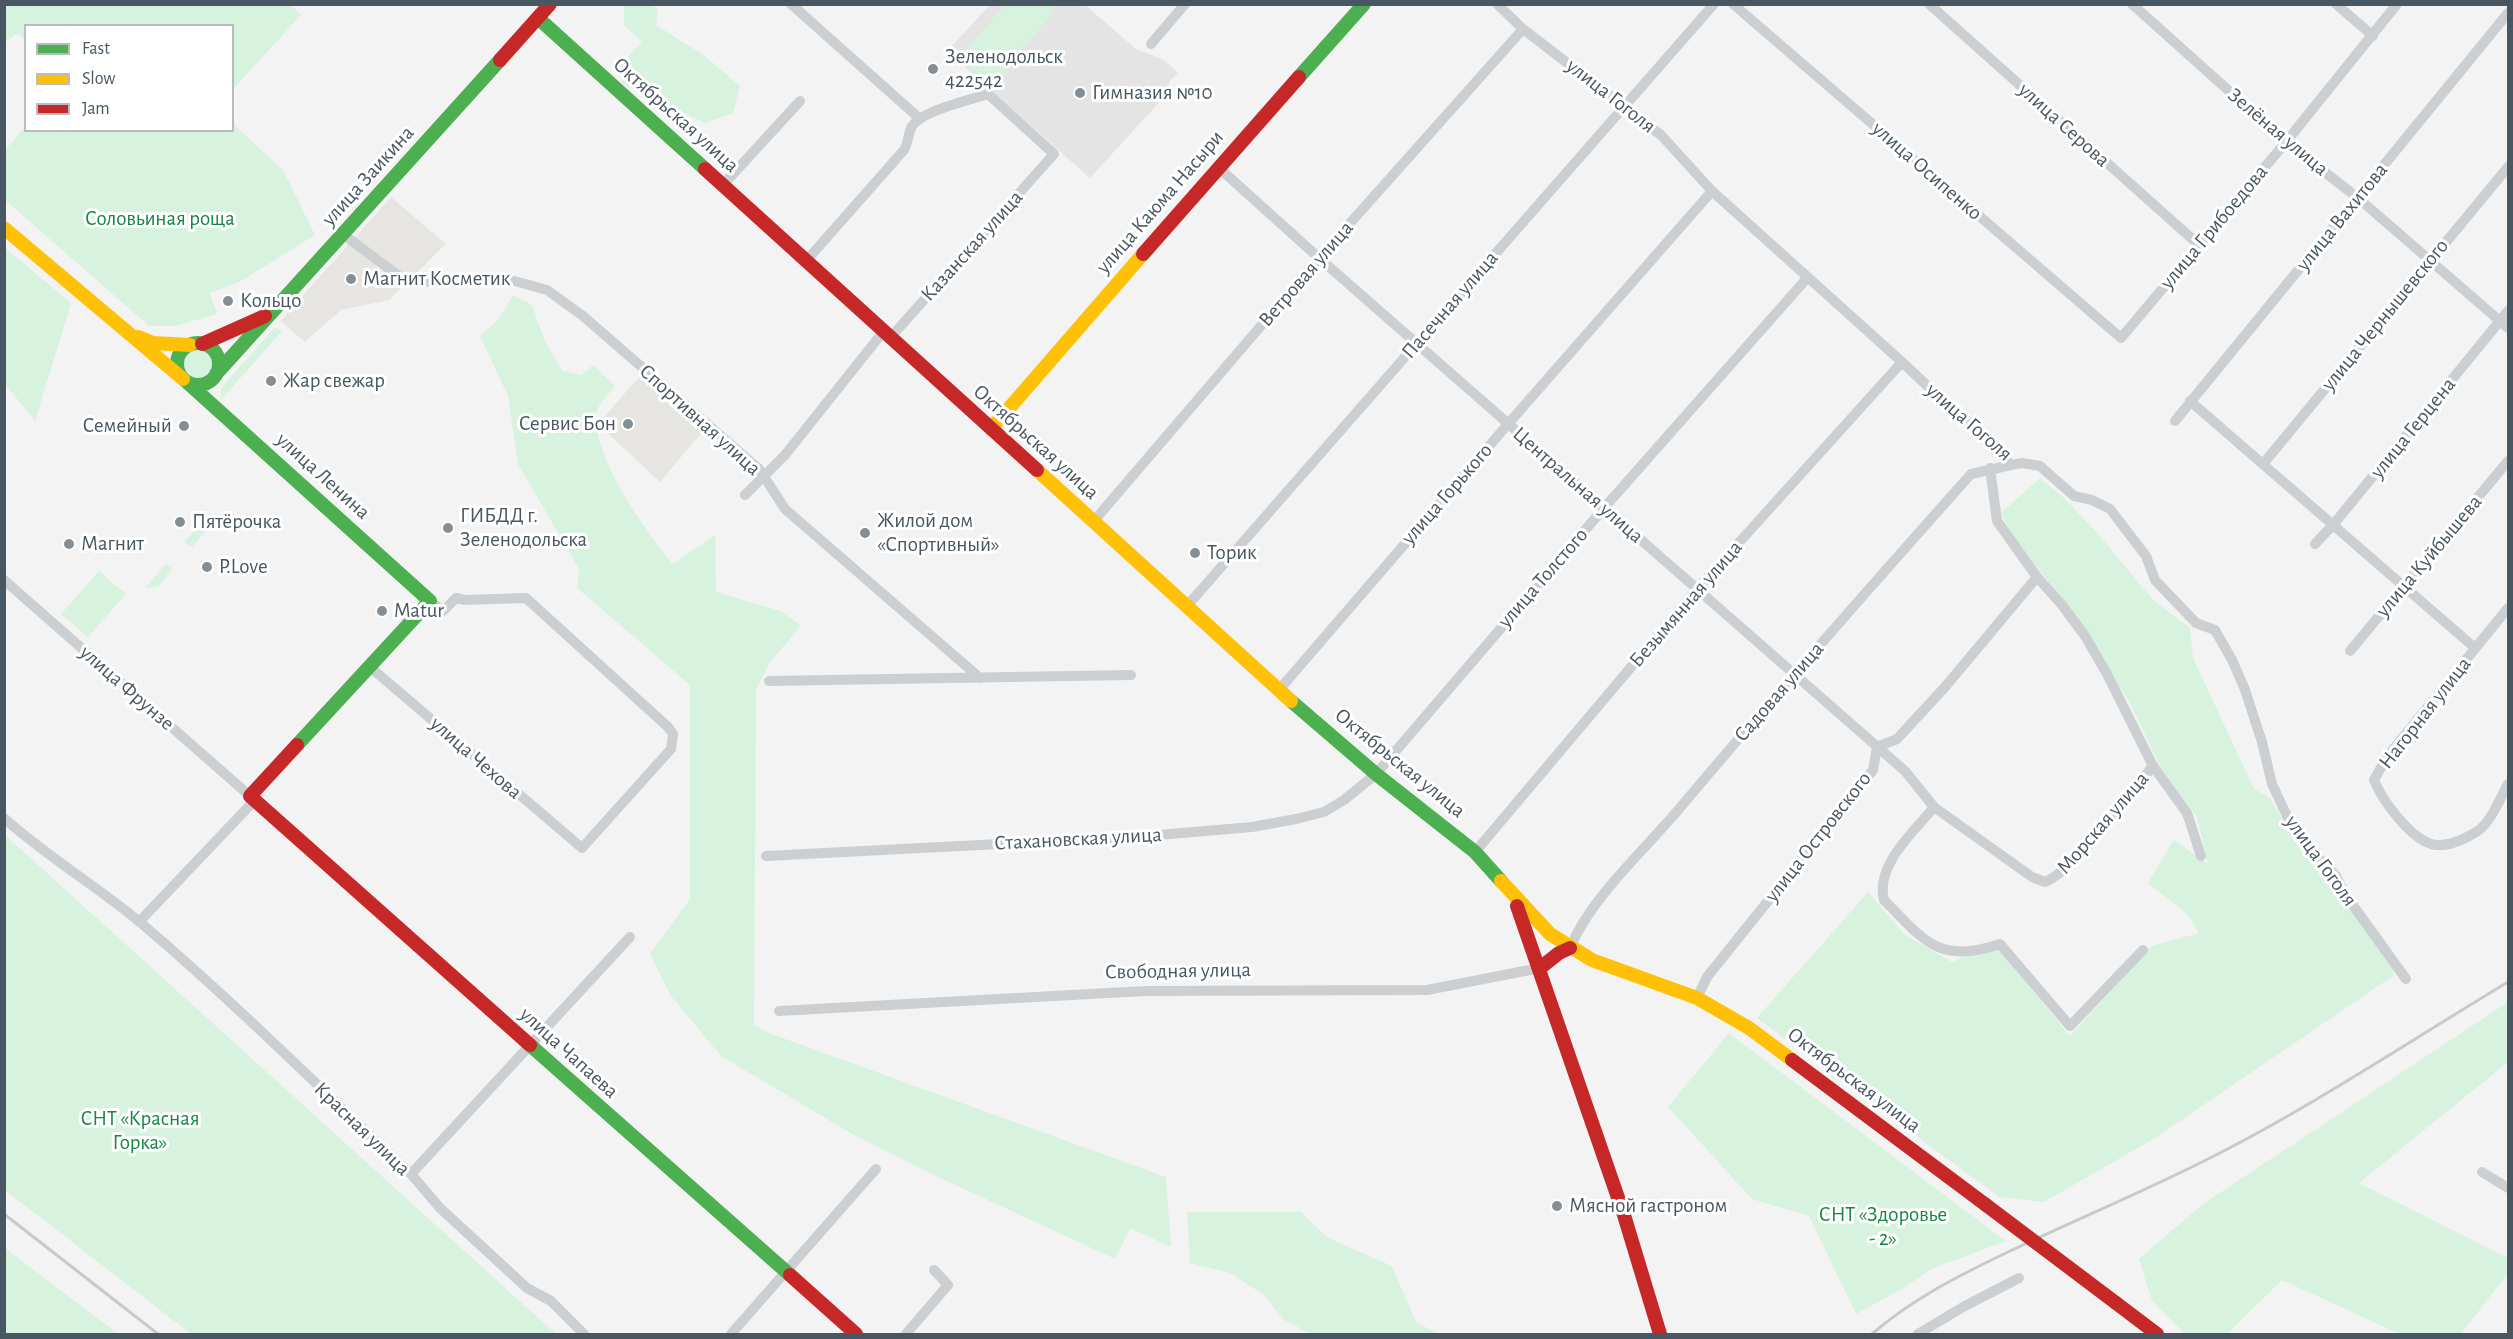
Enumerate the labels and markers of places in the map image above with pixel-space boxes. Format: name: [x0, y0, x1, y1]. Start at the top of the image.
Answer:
place label: Зеленодольск 422542: [945, 44, 1063, 94]
marker: Зеленодольск 422542: [926, 62, 940, 76]
place label: Гимназия №10: [1092, 80, 1213, 106]
marker: Гимназия №10: [1073, 86, 1087, 100]
place label: Магнит Косметик: [363, 266, 510, 292]
marker: Магнит Косметик: [344, 272, 358, 286]
place label: Кольцо: [240, 288, 302, 314]
marker: Кольцо: [221, 294, 235, 308]
place label: Жар свежар: [283, 368, 385, 394]
marker: Жар свежар: [264, 374, 278, 388]
place label: Сервис Бон: [519, 411, 616, 437]
place label: Семейный: [83, 413, 172, 439]
marker: Сервис Бон: [621, 417, 635, 431]
marker: Семейный: [177, 419, 191, 433]
place label: ГИБДД г. Зеленодольска: [460, 503, 587, 553]
place label: Жилой дом «Спортивный»: [877, 508, 1000, 558]
place label: Пятёрочка: [192, 509, 281, 535]
marker: Пятёрочка: [173, 515, 187, 529]
marker: ГИБДД г. Зеленодольска: [441, 521, 455, 535]
marker: Жилой дом «Спортивный»: [858, 526, 872, 540]
place label: Магнит: [81, 531, 144, 557]
marker: Магнит: [62, 537, 76, 551]
place label: Торик: [1207, 540, 1257, 566]
marker: Торик: [1188, 546, 1202, 560]
place label: P.Love: [219, 554, 268, 580]
marker: P.Love: [200, 560, 214, 574]
place label: Matur: [394, 598, 444, 624]
marker: Matur: [375, 604, 389, 618]
place label: Мясной гастроном: [1569, 1193, 1727, 1219]
marker: Мясной гастроном: [1550, 1199, 1564, 1213]

